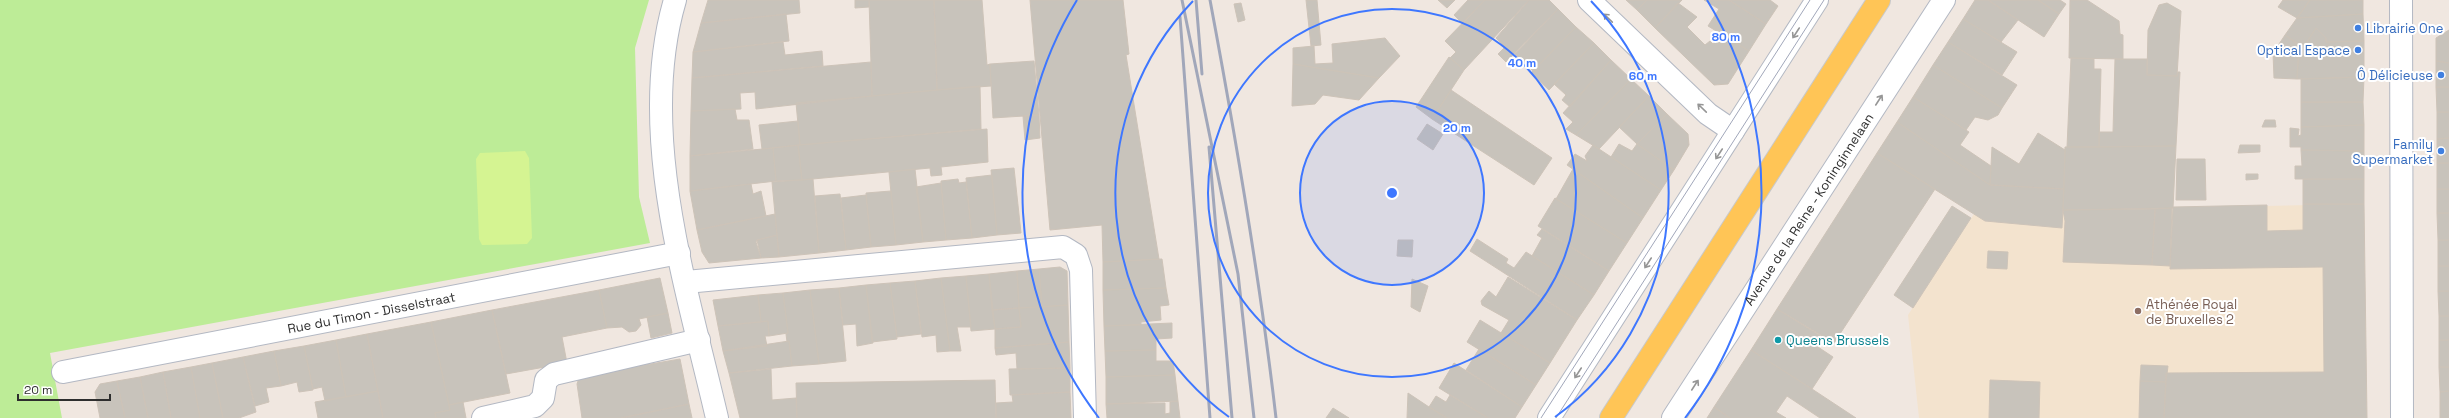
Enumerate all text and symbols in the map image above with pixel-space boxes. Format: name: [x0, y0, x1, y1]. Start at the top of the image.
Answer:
one-way arrow: [1603, 13, 1613, 23]
place label: Librairie One: [2366, 20, 2443, 37]
marker: Librairie One: [2353, 23, 2363, 33]
one-way arrow: [1792, 27, 1800, 39]
text: 80 m: [1712, 29, 1740, 45]
place label: Optical Espace: [2257, 42, 2350, 59]
marker: Optical Espace: [2353, 45, 2363, 55]
text: 40 m: [1508, 55, 1536, 71]
place label: Ô Délicieuse: [2357, 67, 2433, 84]
text: 60 m: [1629, 68, 1657, 84]
marker: Ô Délicieuse: [2436, 70, 2446, 80]
one-way arrow: [1876, 94, 1884, 106]
one-way arrow: [1697, 103, 1707, 113]
street label: Avenue de la Reine - Koninginnelaan: [1740, 110, 1877, 308]
text: 20 m: [1443, 120, 1471, 136]
place label: Family Supermarket: [2352, 136, 2433, 168]
marker: Family Supermarket: [2436, 146, 2446, 156]
one-way arrow: [1714, 148, 1722, 160]
centre of rings: [1385, 186, 1399, 200]
one-way arrow: [1644, 258, 1653, 269]
street label: Rue du Timon - Disselstraat: [286, 288, 457, 337]
place label: Athénée Royal de Bruxelles 2: [2146, 296, 2237, 328]
marker: Athénée Royal de Bruxelles 2: [2133, 306, 2143, 316]
place label: Queens Brussels: [1786, 332, 1889, 349]
marker: Queens Brussels: [1773, 335, 1783, 345]
one-way arrow: [1574, 367, 1582, 378]
scale bar: [18, 376, 110, 402]
one-way arrow: [1691, 379, 1699, 391]
text: 20 m: [24, 382, 52, 398]

